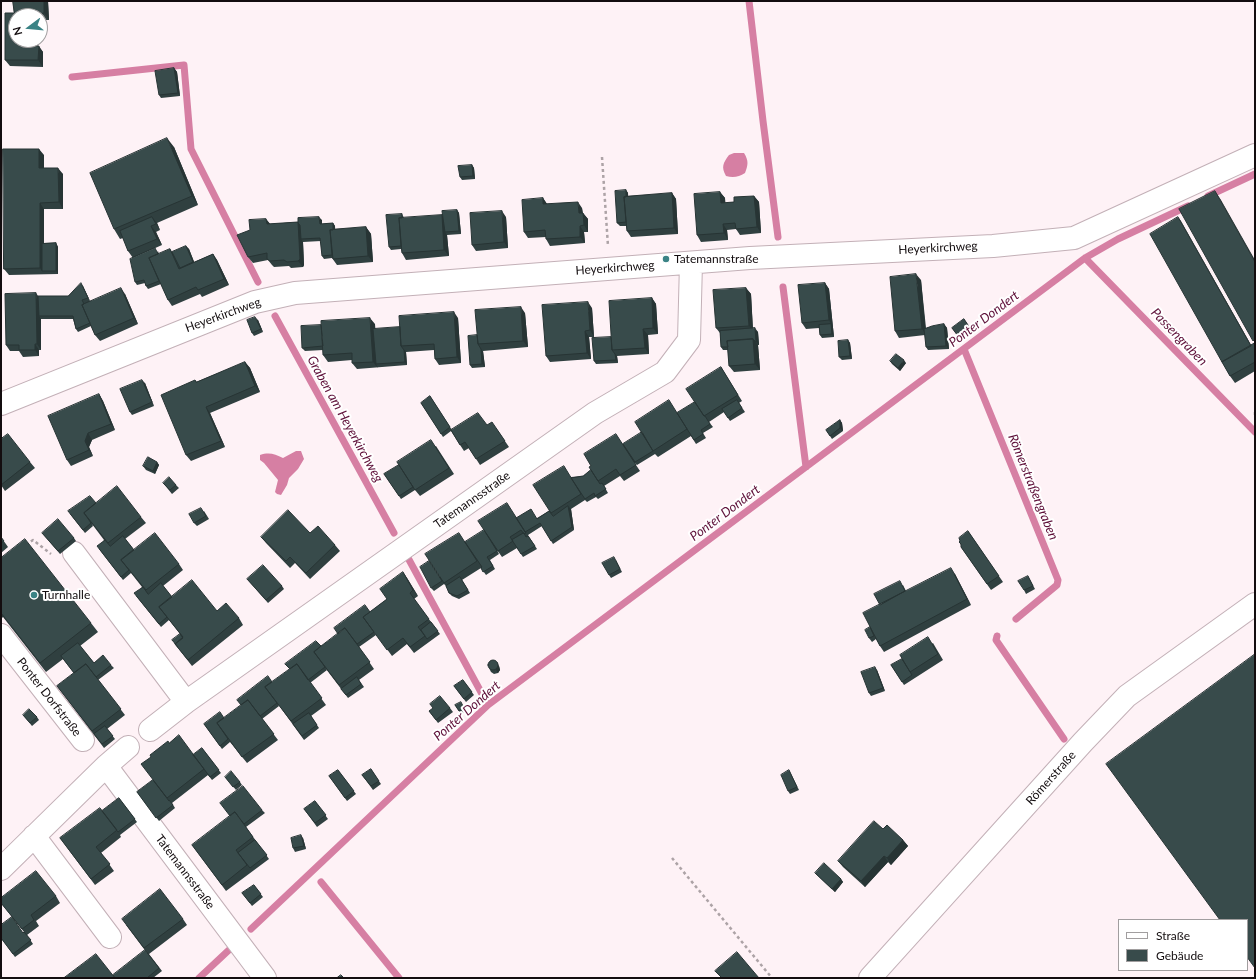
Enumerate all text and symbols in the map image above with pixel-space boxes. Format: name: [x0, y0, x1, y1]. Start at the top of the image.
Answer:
north arrow: [8, 8, 48, 48]
text: N: [10, 25, 24, 37]
street label: Heyerkirchweg: [898, 239, 978, 257]
place label: Tatemannstraße: [674, 252, 758, 266]
marker: Tatemannstraße: [661, 254, 671, 264]
street label: Heyerkirchweg: [575, 258, 655, 278]
water label: Ponter Dondert: [946, 288, 1022, 350]
street label: Heyerkirchweg: [183, 295, 263, 335]
water label: Passengraben: [1148, 305, 1210, 369]
water label: Graben am Heyerkirchweg: [304, 353, 386, 485]
water label: Römerstraßengraben: [1005, 432, 1061, 542]
street label: Tatemannsstraße: [431, 468, 513, 532]
water label: Ponter Dondert: [687, 482, 763, 544]
place label: Turnhalle: [42, 588, 90, 602]
marker: Turnhalle: [29, 590, 39, 600]
street label: Ponter Dorfstraße: [14, 655, 84, 739]
water label: Ponter Dondert: [430, 678, 504, 744]
street label: Römerstraße: [1023, 748, 1079, 808]
street label: Tatemannsstraße: [152, 832, 218, 912]
legend: [1118, 919, 1248, 971]
text: Straße: [1156, 928, 1190, 943]
text: Gebäude: [1156, 948, 1203, 963]

